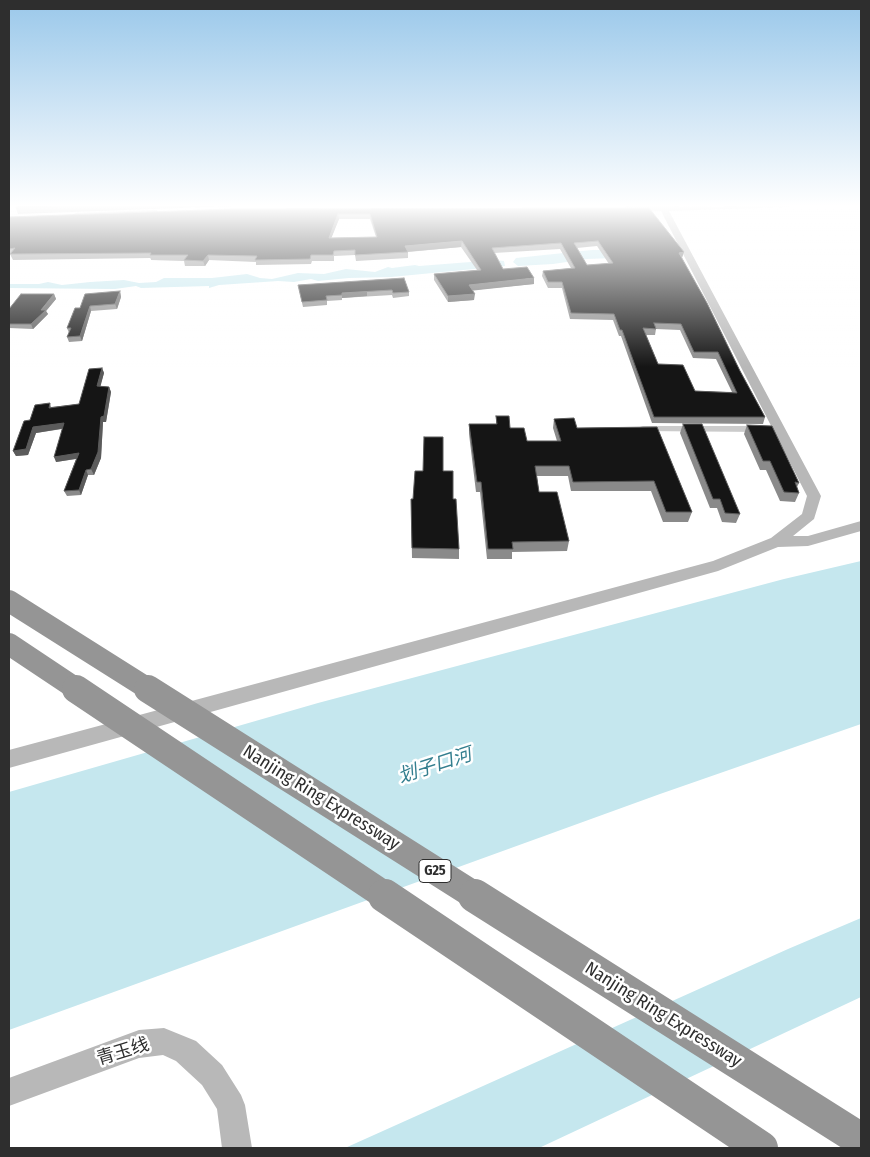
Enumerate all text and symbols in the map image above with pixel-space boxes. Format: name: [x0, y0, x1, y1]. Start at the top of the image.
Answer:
street label: Nanjing Ring Expressway: [239, 741, 403, 855]
water label: 划子口河: [395, 743, 475, 789]
road number: G25: [419, 859, 451, 882]
street label: Nanjing Ring Expressway: [581, 958, 745, 1072]
street label: 青玉线: [94, 1034, 152, 1070]

